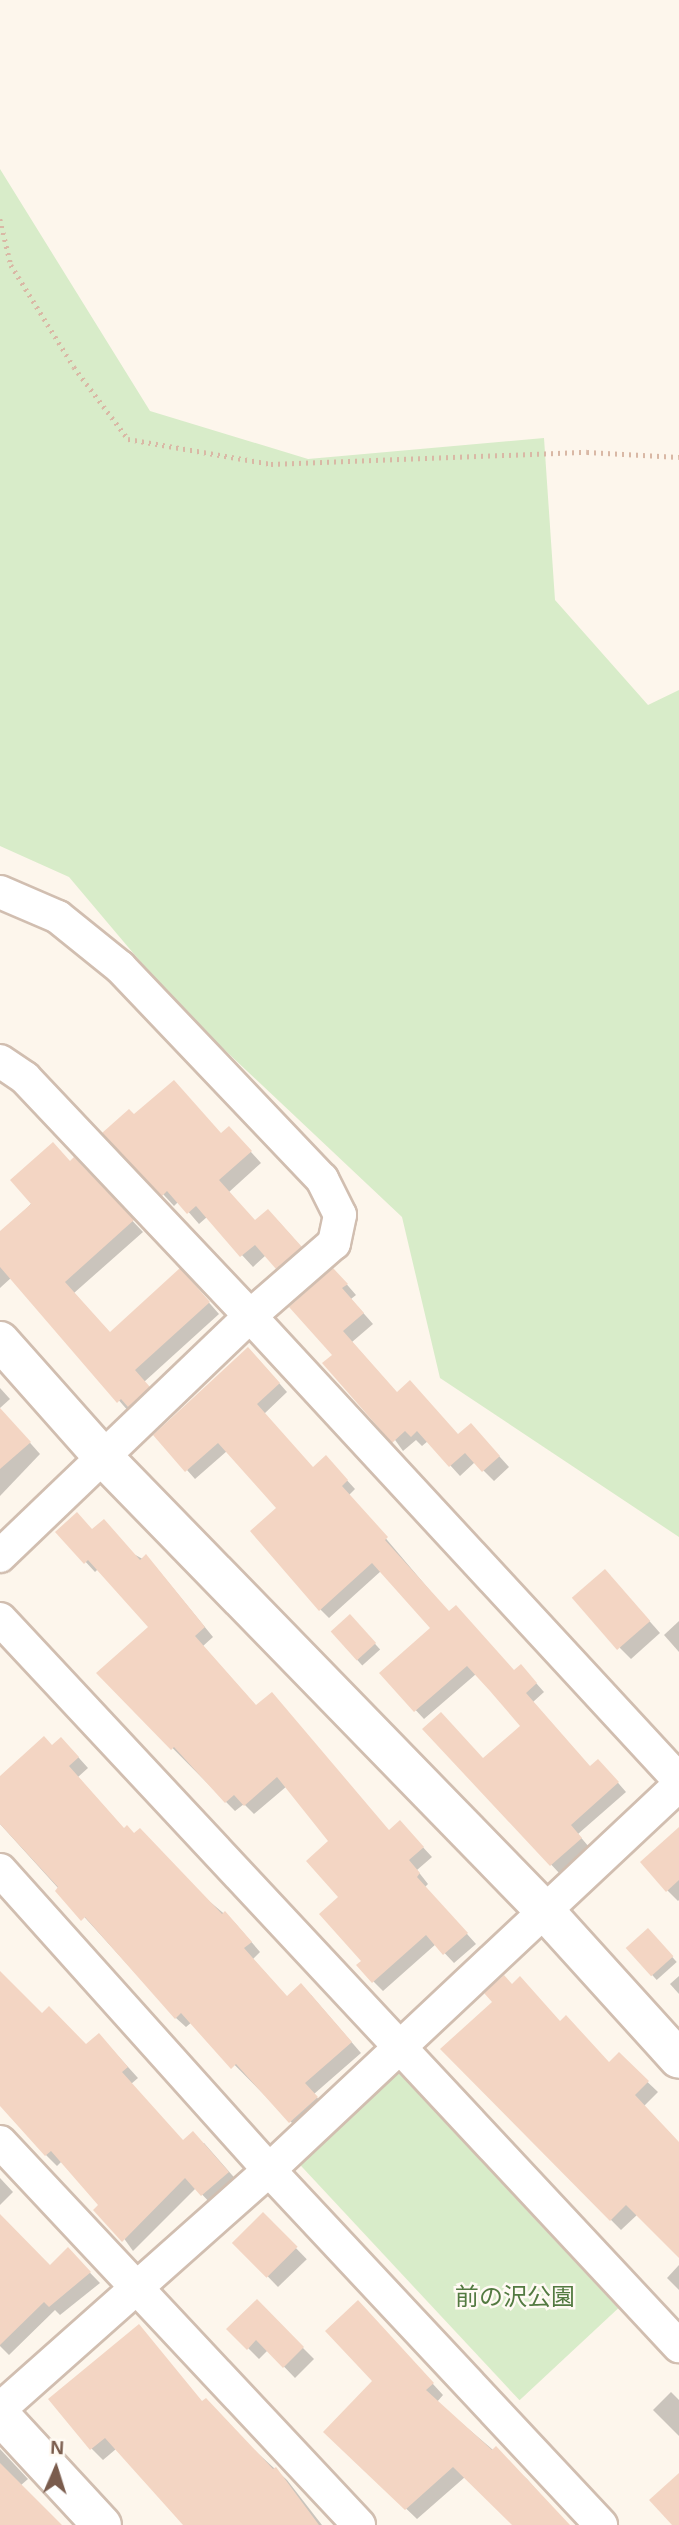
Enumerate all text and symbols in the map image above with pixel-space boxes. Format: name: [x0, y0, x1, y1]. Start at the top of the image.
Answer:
park label: 前の沢公園: [455, 2283, 575, 2311]
north arrow: [21, 2434, 91, 2504]
text: N: [50, 2437, 65, 2458]

